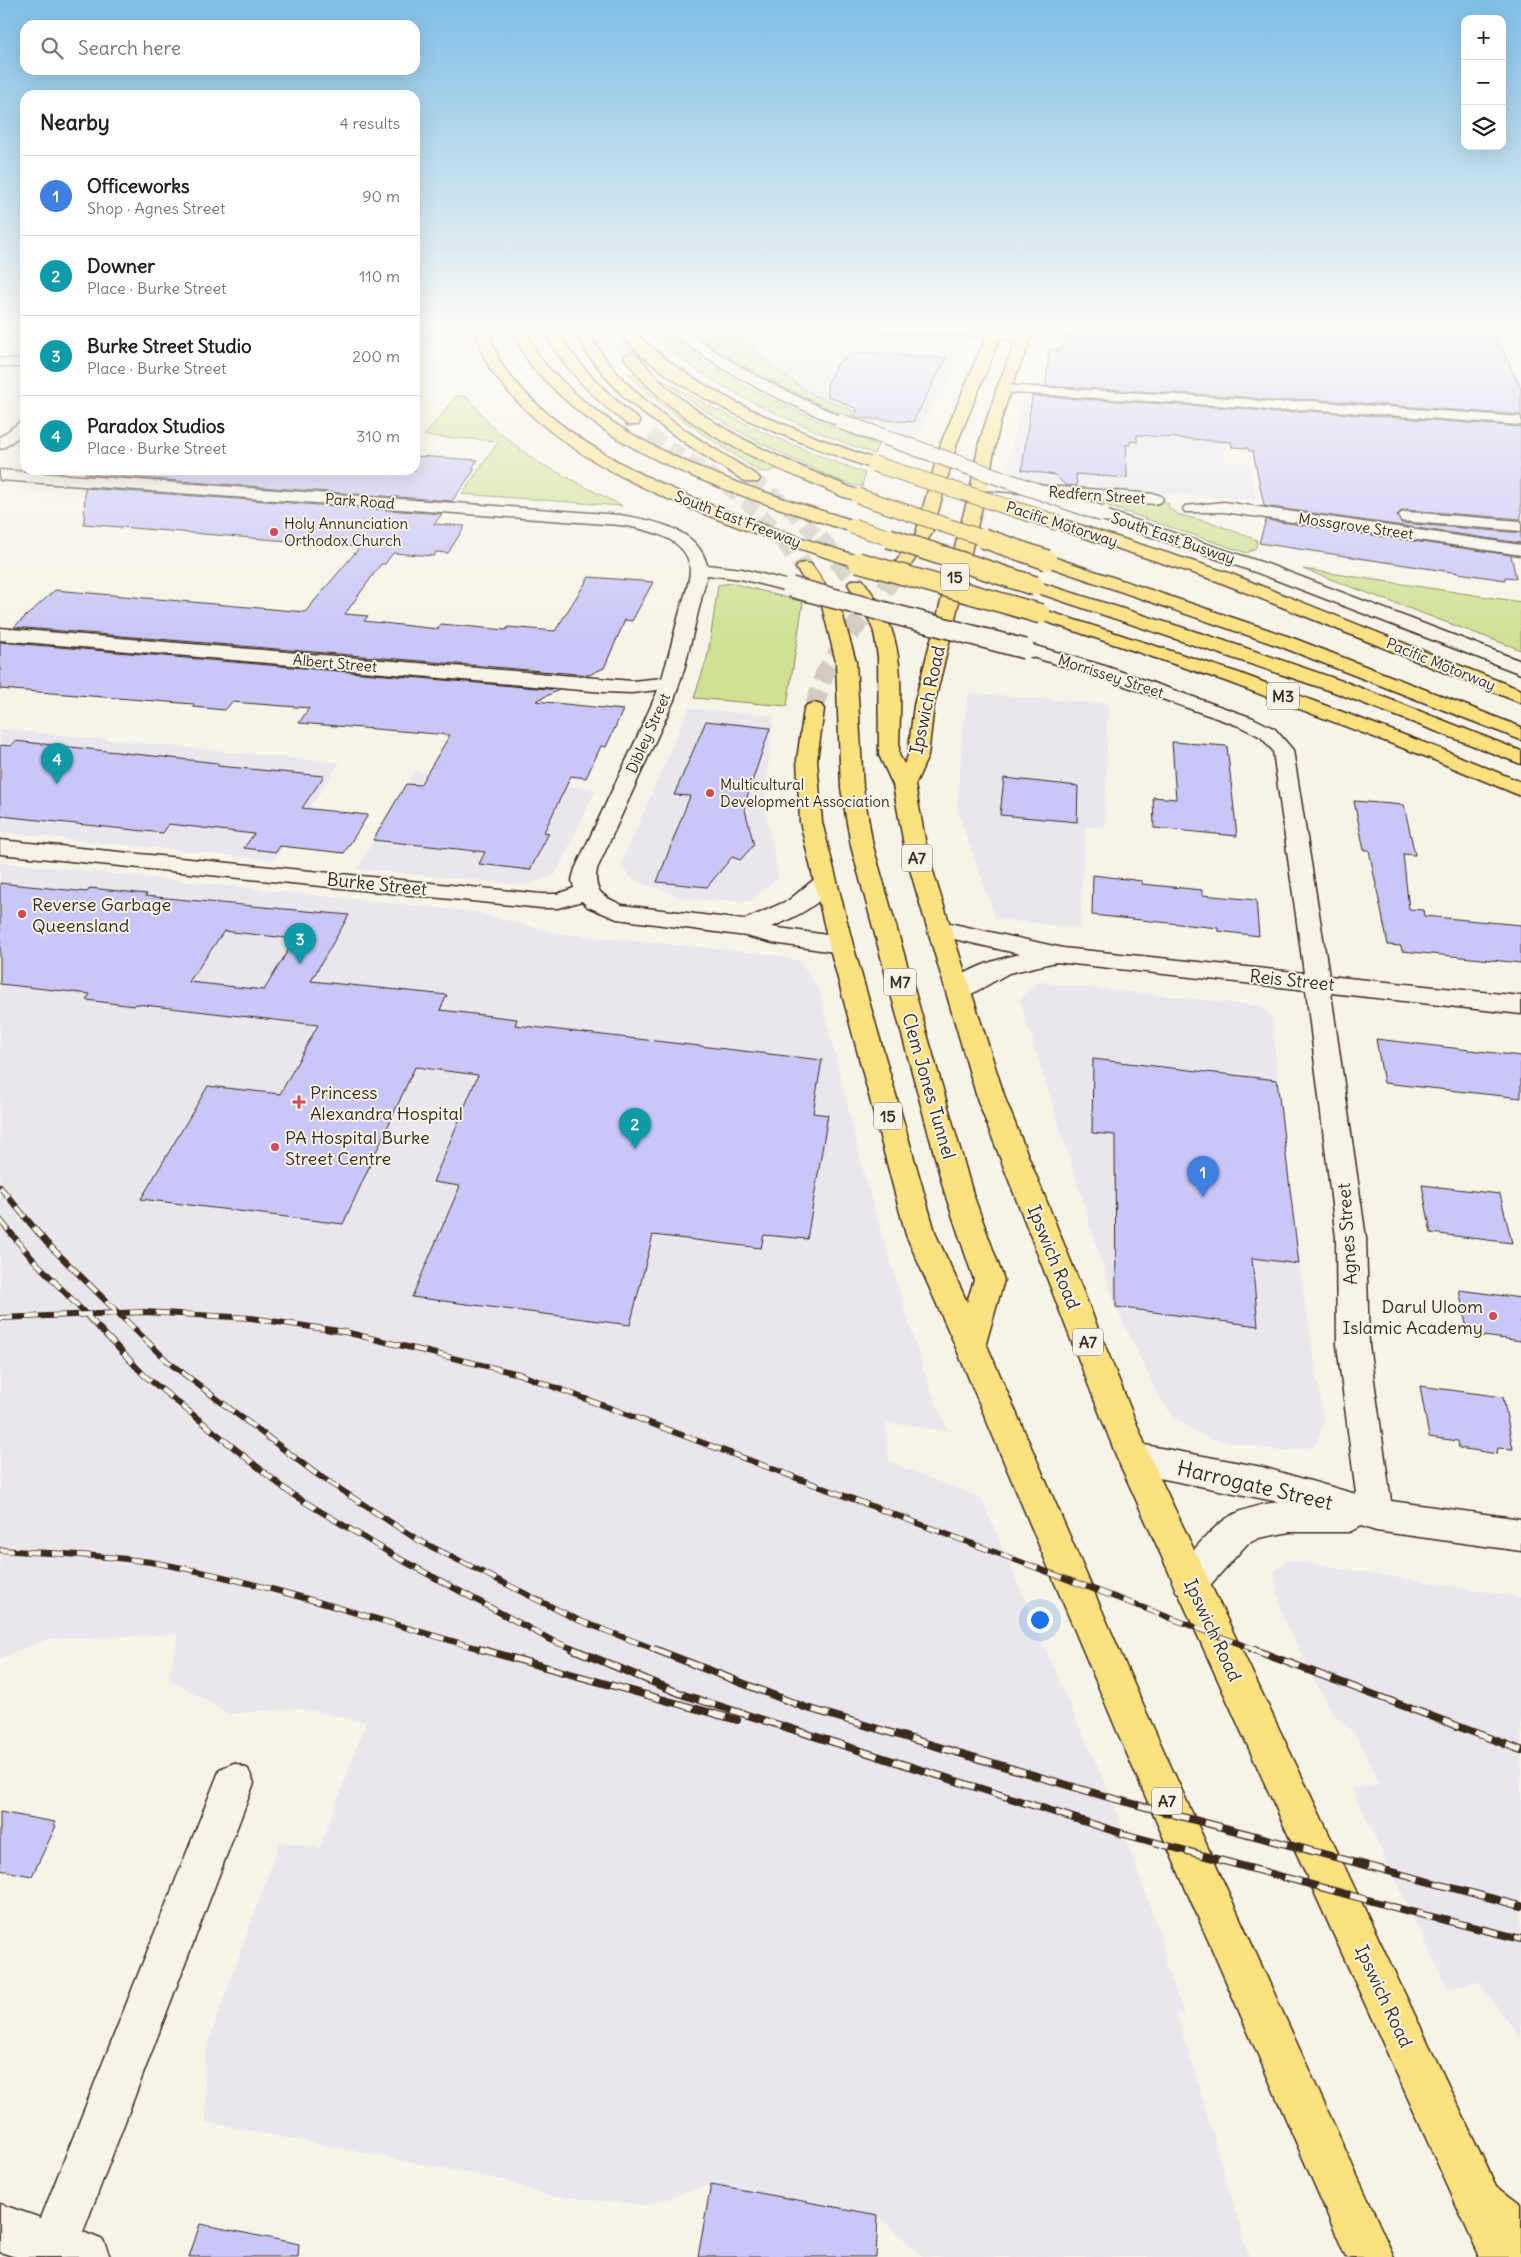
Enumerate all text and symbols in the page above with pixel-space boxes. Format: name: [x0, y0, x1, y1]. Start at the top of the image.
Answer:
map controls: [1461, 15, 1506, 150]
button: +: [1461, 15, 1506, 60]
search box: [20, 20, 420, 75]
icon: search: [38, 34, 66, 62]
text: Search here: [78, 36, 181, 60]
button: −: [1461, 60, 1506, 105]
button: layers: [1461, 105, 1506, 150]
text: Nearby: [40, 109, 110, 136]
text: 4 results: [339, 113, 400, 133]
text: Officeworks: [87, 174, 190, 198]
text: 1: [53, 186, 59, 206]
text: 90 m: [362, 186, 400, 206]
text: Shop · Agnes Street: [87, 198, 225, 218]
text: Downer: [87, 254, 155, 278]
text: 2: [52, 266, 60, 286]
text: 110 m: [359, 266, 400, 286]
text: Place · Burke Street: [87, 278, 226, 298]
text: Burke Street Studio: [87, 334, 252, 358]
text: 3: [51, 346, 61, 366]
text: 200 m: [352, 346, 400, 366]
text: Place · Burke Street: [87, 358, 226, 378]
text: Paradox Studios: [87, 414, 225, 438]
text: 4: [51, 426, 61, 446]
text: 310 m: [356, 426, 400, 446]
text: Place · Burke Street: [87, 438, 226, 458]
street label: Redfern Street: [1048, 482, 1146, 508]
street label: South East Freeway: [672, 486, 804, 552]
street label: Park Road: [325, 489, 396, 513]
street label: Pacific Motorway: [1004, 497, 1120, 551]
street label: South East Busway: [1109, 508, 1237, 568]
street label: Mossgrove Street: [1297, 509, 1415, 543]
place label: Holy Annunciation Orthodox Church: [284, 514, 408, 550]
marker: Holy Annunciation Orthodox Church: [268, 526, 280, 538]
road number: 15: [941, 564, 969, 590]
street label: Pacific Motorway: [1383, 633, 1499, 695]
street label: Ipswich Road: [904, 643, 950, 756]
street label: Albert Street: [292, 650, 378, 676]
street label: Morrissey Street: [1056, 650, 1166, 702]
road number: M3: [1267, 682, 1299, 709]
street label: Dibley Street: [622, 690, 674, 776]
pin: 4: [41, 743, 73, 784]
place label: Multicultural Development Association: [720, 775, 890, 811]
marker: Multicultural Development Association: [704, 787, 716, 799]
road number: A7: [902, 844, 932, 871]
street label: Burke Street: [326, 867, 428, 901]
place label: Reverse Garbage Queensland: [32, 893, 171, 937]
marker: Reverse Garbage Queensland: [16, 908, 28, 920]
pin: 3: [284, 923, 316, 964]
street label: Reis Street: [1248, 964, 1336, 996]
road number: M7: [884, 969, 916, 996]
street label: Clem Jones Tunnel: [897, 1010, 961, 1162]
place label: Princess Alexandra Hospital: [310, 1081, 463, 1125]
marker: Princess Alexandra Hospital: [292, 1095, 306, 1109]
road number: 15: [874, 1102, 902, 1130]
pin: 2: [619, 1108, 651, 1149]
place label: PA Hospital Burke Street Centre: [285, 1126, 430, 1170]
marker: PA Hospital Burke Street Centre: [269, 1141, 281, 1153]
pin: 1: [1187, 1156, 1219, 1197]
street label: Agnes Street: [1332, 1182, 1362, 1286]
street label: Ipswich Road: [1023, 1202, 1085, 1313]
place label: Darul Uloom Islamic Academy: [1342, 1295, 1483, 1339]
marker: Darul Uloom Islamic Academy: [1487, 1310, 1499, 1322]
road number: A7: [1073, 1328, 1103, 1355]
street label: Harrogate Street: [1175, 1454, 1335, 1516]
street label: Ipswich Road: [1179, 1575, 1247, 1685]
your location: [1027, 1607, 1053, 1633]
road number: A7: [1152, 1788, 1182, 1814]
street label: Ipswich Road: [1350, 1941, 1418, 2051]

